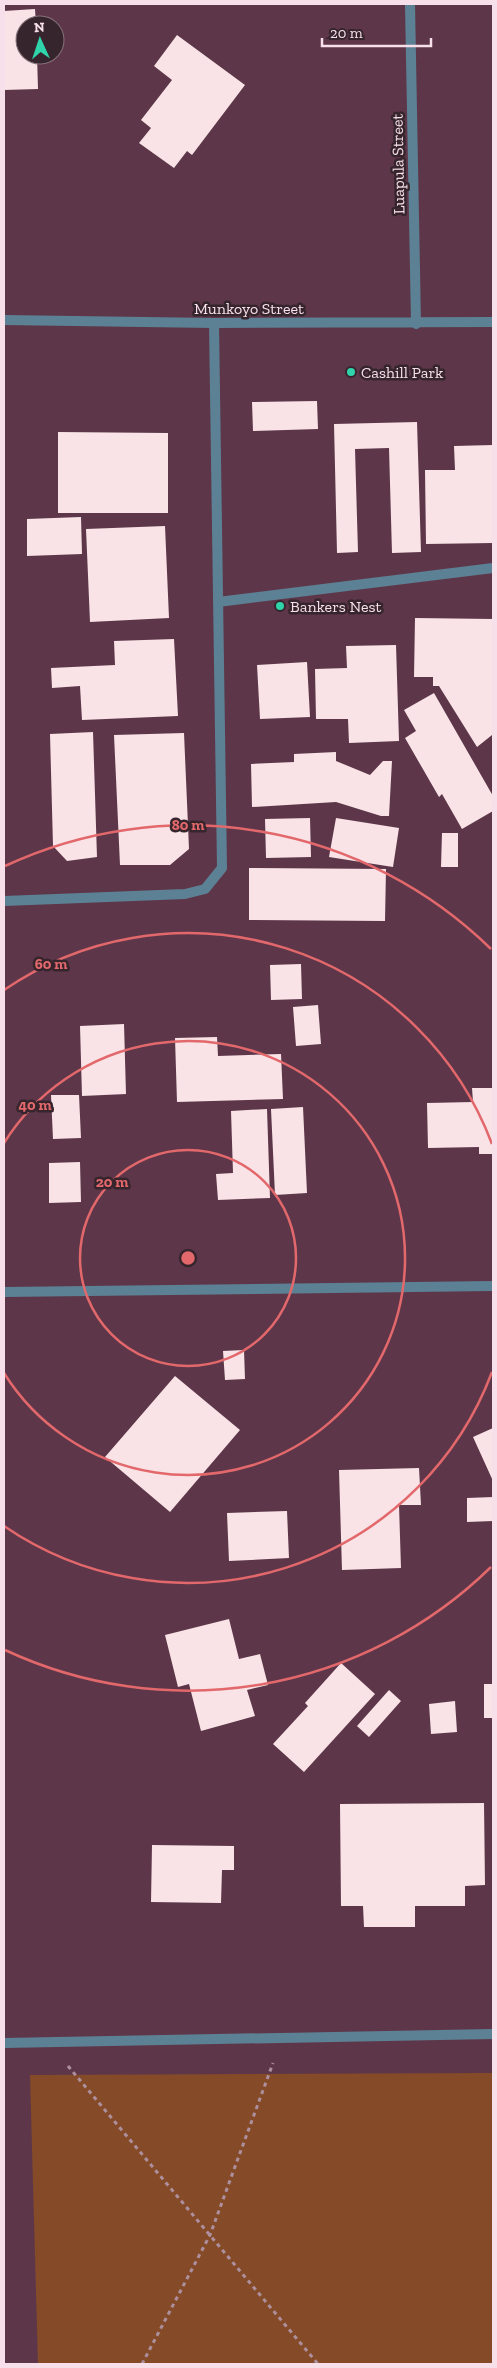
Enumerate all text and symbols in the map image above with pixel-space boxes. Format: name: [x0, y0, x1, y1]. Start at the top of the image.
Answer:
north arrow: [15, 15, 65, 65]
scale bar: [322, 15, 431, 47]
text: N: [34, 19, 45, 36]
text: 20 m: [330, 24, 363, 42]
street label: Luapula Street: [388, 113, 408, 215]
street label: Munkoyo Street: [194, 299, 304, 318]
place label: Cashill Park: [361, 363, 444, 382]
marker: Cashill Park: [345, 366, 357, 378]
place label: Bankers Nest: [290, 597, 381, 616]
marker: Bankers Nest: [274, 600, 286, 612]
text: 80 m: [172, 816, 204, 834]
text: 60 m: [35, 955, 67, 973]
text: 40 m: [18, 1096, 52, 1114]
text: 20 m: [96, 1173, 128, 1191]
centre of rings: [179, 1249, 197, 1267]

